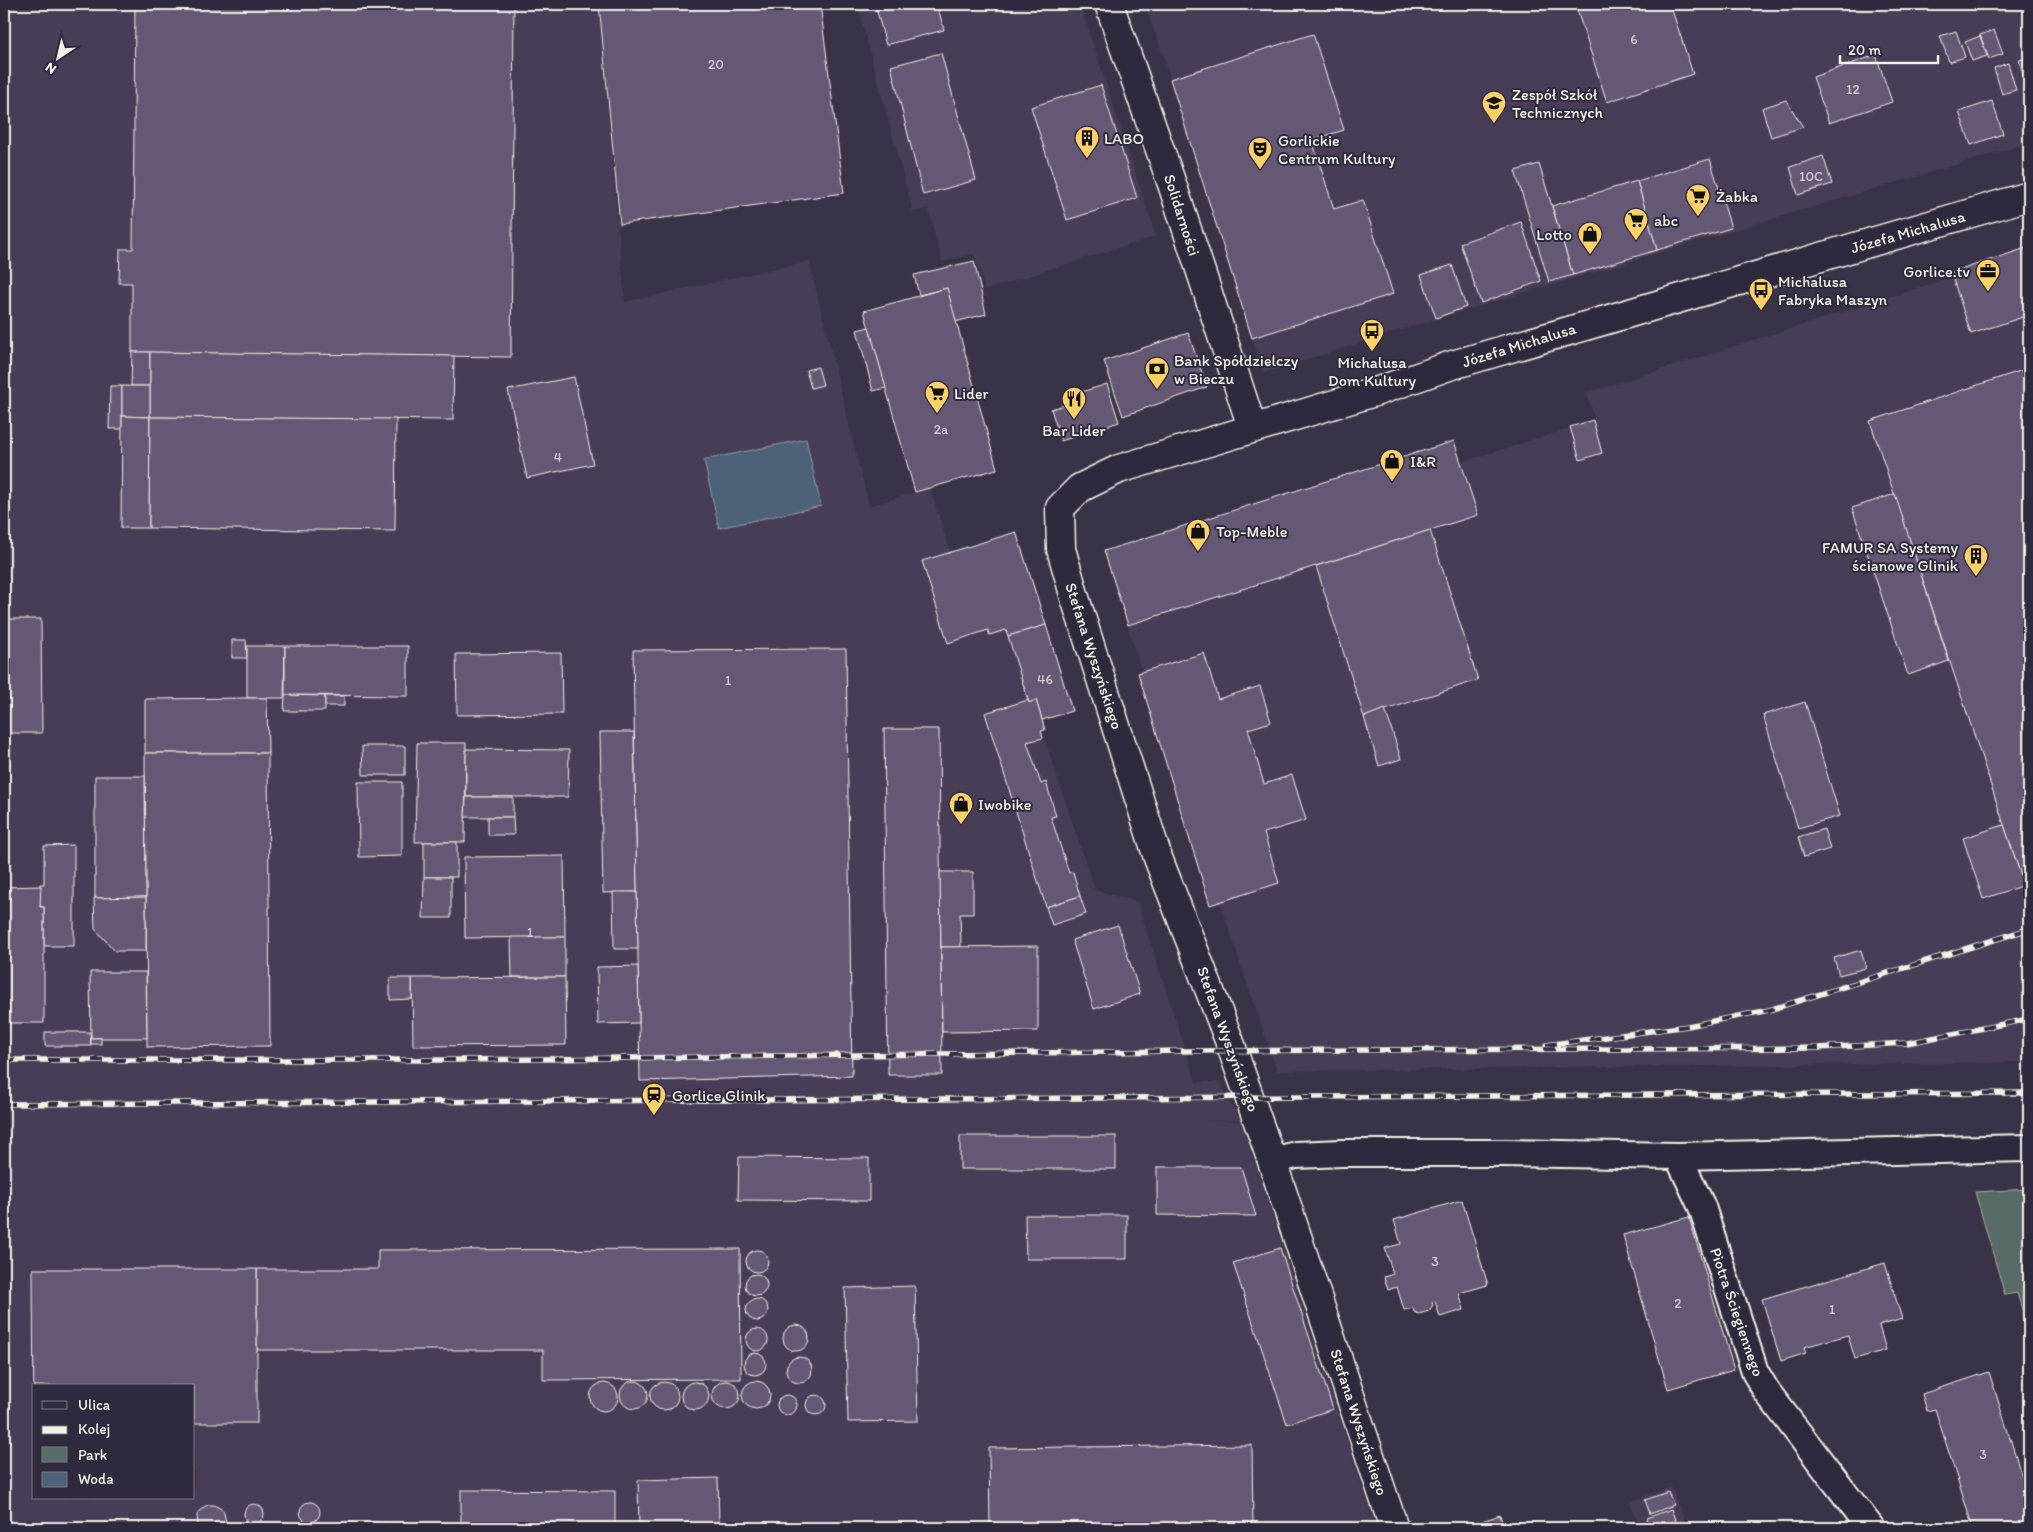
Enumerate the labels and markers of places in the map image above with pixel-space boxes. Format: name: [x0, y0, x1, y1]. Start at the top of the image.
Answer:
place label: Zespół Szkół Technicznych: [1512, 85, 1604, 122]
school or university icon: Zespół Szkół Technicznych: [1481, 90, 1507, 124]
building icon: LABO: [1074, 125, 1100, 159]
place label: LABO: [1104, 129, 1144, 148]
place label: Gorlickie Centrum Kultury: [1278, 131, 1396, 168]
theatre icon: Gorlickie Centrum Kultury: [1247, 136, 1273, 170]
supermarket icon: Żabka: [1685, 183, 1711, 217]
place label: Żabka: [1716, 187, 1758, 206]
supermarket icon: abc: [1623, 207, 1649, 241]
place label: abc: [1654, 211, 1678, 230]
shop icon: Lotto: [1577, 221, 1603, 255]
place label: Lotto: [1536, 225, 1572, 244]
office icon: Gorlice.tv: [1975, 258, 2001, 292]
place label: Gorlice.tv: [1903, 262, 1971, 281]
place label: Michalusa Fabryka Maszyn: [1778, 272, 1888, 309]
bus stop icon: Michalusa Fabryka Maszyn: [1748, 277, 1774, 311]
bus stop icon: Michalusa Dom Kultury: [1359, 318, 1385, 352]
place label: Bank Spółdzielczy w Bieczu: [1174, 351, 1299, 388]
place label: Michalusa Dom Kultury: [1328, 353, 1416, 390]
bank icon: Bank Spółdzielczy w Bieczu: [1144, 356, 1170, 390]
supermarket icon: Lider: [924, 380, 950, 414]
place label: Lider: [954, 384, 989, 403]
restaurant icon: Bar Lider: [1061, 386, 1087, 420]
place label: Bar Lider: [1042, 421, 1106, 440]
shop icon: I&R: [1379, 448, 1405, 482]
place label: I&R: [1410, 452, 1436, 471]
shop icon: Top-Meble: [1185, 518, 1211, 552]
place label: Top-Meble: [1216, 522, 1288, 541]
place label: FAMUR SA Systemy ścianowe Glinik: [1822, 538, 1959, 575]
building icon: FAMUR SA Systemy ścianowe Glinik: [1963, 543, 1989, 577]
shop icon: Iwobike: [948, 791, 974, 825]
place label: Iwobike: [978, 795, 1032, 814]
station icon: Gorlice Glinik: [641, 1082, 667, 1116]
place label: Gorlice Glinik: [672, 1086, 766, 1105]

